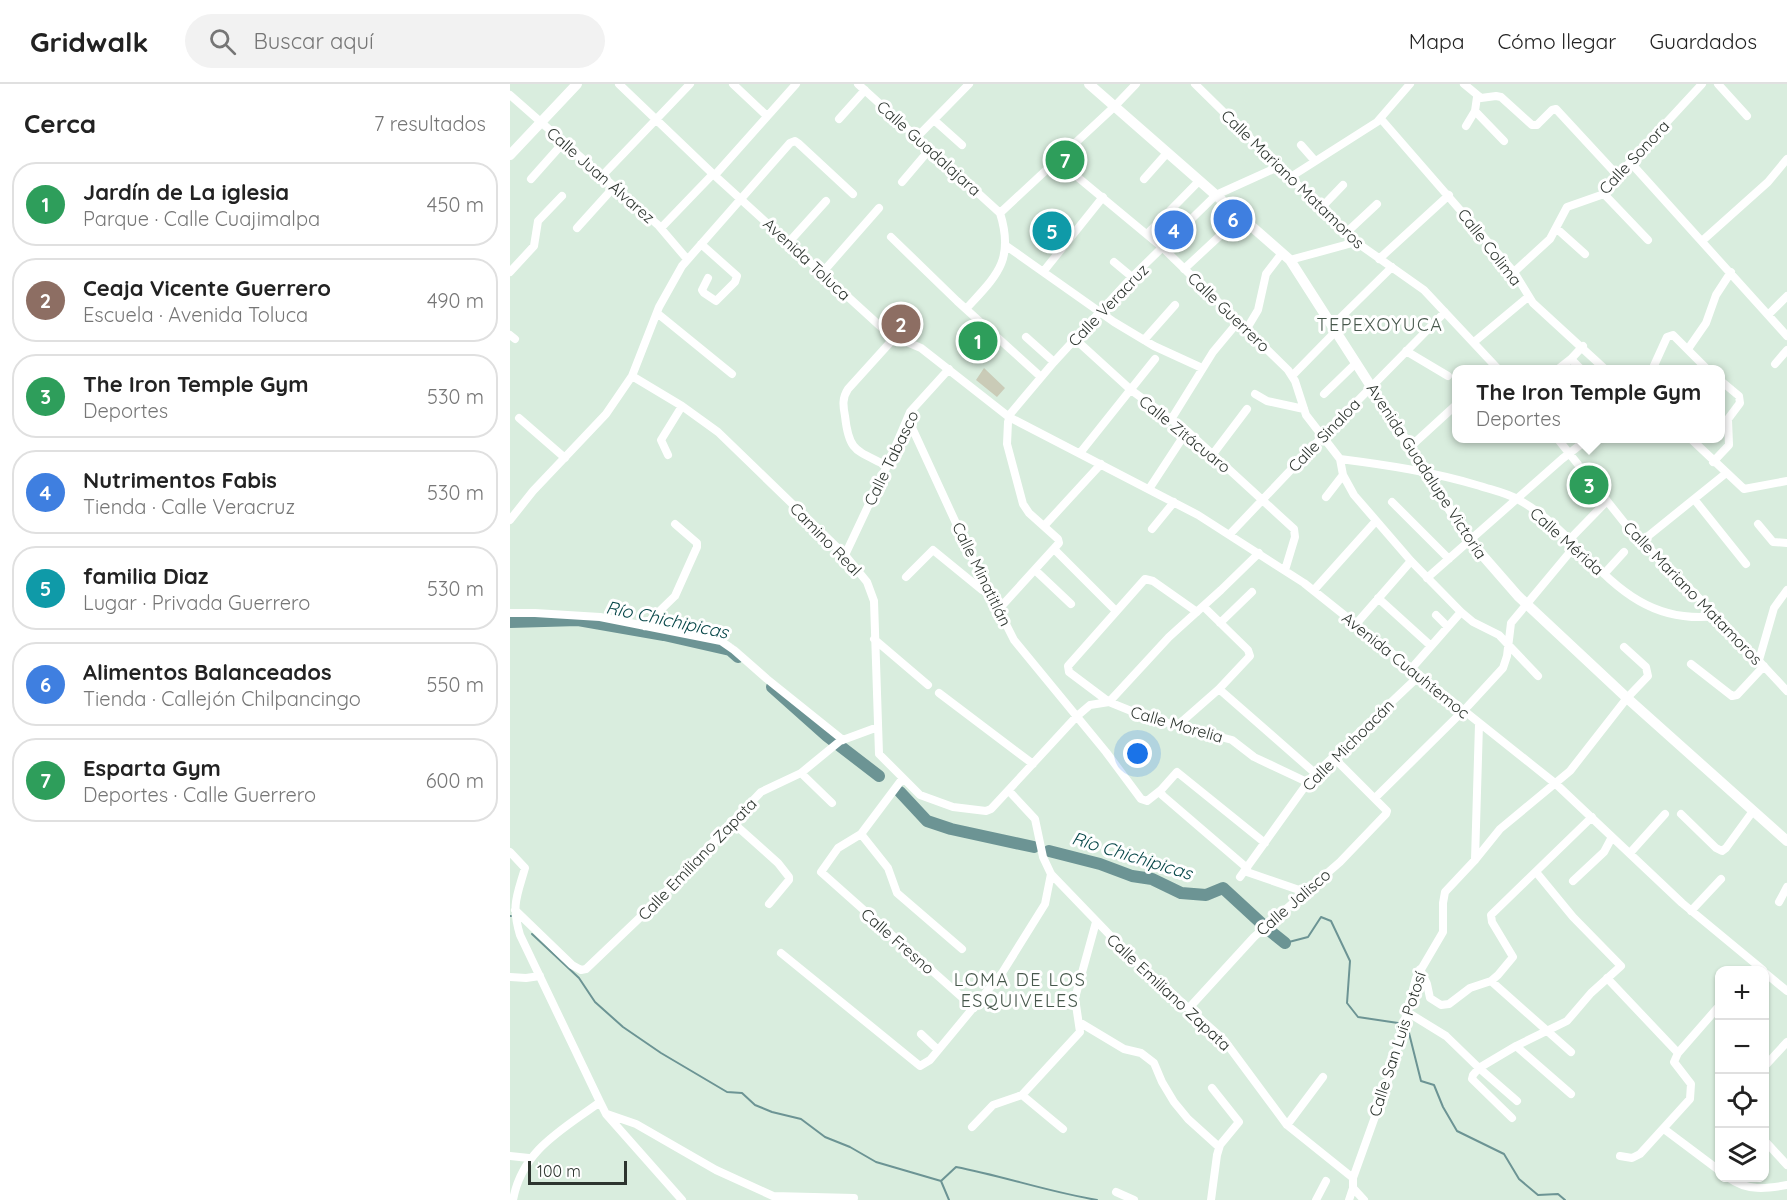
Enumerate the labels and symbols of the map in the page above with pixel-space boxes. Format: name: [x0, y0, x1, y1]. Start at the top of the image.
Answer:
street label: Calle Guadalajara: [873, 96, 985, 200]
street label: Calle Mariano Matamoros: [1217, 105, 1369, 253]
street label: Calle Sonora: [1595, 116, 1673, 198]
street label: Calle Juan Álvarez: [543, 123, 659, 227]
pin: 7: [1046, 138, 1084, 182]
pin: 6: [1214, 196, 1252, 242]
street label: Calle Colima: [1454, 204, 1526, 290]
pin: 5: [1032, 208, 1072, 254]
pin: 4: [1154, 208, 1194, 252]
street label: Avenida Toluca: [759, 214, 855, 304]
street label: Calle Veracruz: [1064, 260, 1152, 350]
street label: Calle Guerrero: [1184, 268, 1274, 356]
pin: 2: [882, 302, 920, 346]
district label: TEPEXOYUCA: [1317, 313, 1443, 336]
pin: 1: [958, 318, 998, 364]
street label: Avenida Guadalupe Victoria: [1363, 379, 1491, 563]
street label: Calle Zitácuaro: [1135, 391, 1235, 477]
street label: Calle Sinaloa: [1284, 394, 1364, 476]
street label: Calle Tabasco: [859, 407, 923, 509]
pin: 3: [1570, 462, 1608, 508]
street label: Camino Real: [786, 498, 866, 580]
street label: Calle Mérida: [1526, 503, 1608, 579]
street label: Calle Mariano Matamoros: [1619, 517, 1767, 669]
street label: Calle Minatitlán: [948, 519, 1016, 629]
water label: Río Chichipicas: [604, 595, 732, 644]
street label: Avenida Cuauhtemoc: [1338, 608, 1474, 722]
street label: Calle Michoacán: [1298, 695, 1398, 795]
street label: Calle Morelia: [1128, 701, 1226, 747]
your location: [1123, 739, 1152, 768]
street label: Calle Emiliano Zapata: [633, 794, 761, 924]
water label: Río Chichipicas: [1069, 826, 1196, 885]
street label: Calle Jalisco: [1252, 864, 1334, 940]
street label: Calle Fresno: [857, 904, 939, 978]
street label: Calle Emiliano Zapata: [1103, 929, 1235, 1055]
district label: LOMA DE LOS ESQUIVELES: [954, 968, 1086, 1012]
street label: Calle San Luis Potosí: [1364, 969, 1430, 1119]
scale bar: [528, 1158, 627, 1186]

